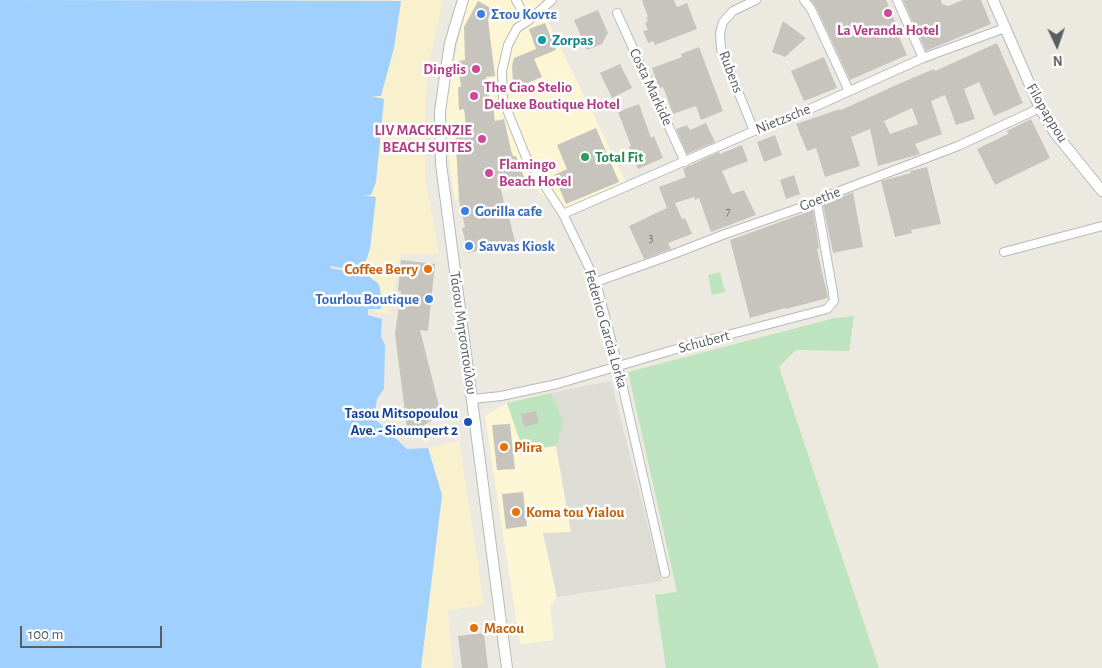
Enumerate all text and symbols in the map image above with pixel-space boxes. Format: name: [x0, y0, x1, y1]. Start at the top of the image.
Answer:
place label: Στου Κοντε: [491, 5, 557, 23]
marker: La Veranda Hotel: [882, 7, 894, 19]
marker: Στου Κοντε: [475, 8, 487, 20]
north arrow: [1032, 20, 1082, 70]
place label: La Veranda Hotel: [837, 21, 939, 39]
place label: Zorpas: [552, 31, 593, 49]
marker: Zorpas: [536, 34, 548, 46]
street label: Costa Markide: [625, 46, 677, 128]
street label: Rubens: [715, 48, 747, 96]
text: N: [1053, 53, 1063, 67]
place label: Dinglis: [423, 60, 466, 78]
marker: Dinglis: [470, 63, 482, 75]
place label: The Ciao Stelio Deluxe Boutique Hotel: [484, 78, 620, 113]
street label: Filopappou: [1022, 80, 1072, 146]
marker: The Ciao Stelio Deluxe Boutique Hotel: [468, 90, 480, 102]
street label: Nietzsche: [753, 100, 813, 138]
place label: LIV MACKENZIE BEACH SUITES: [375, 121, 472, 156]
marker: LIV MACKENZIE BEACH SUITES: [476, 133, 488, 145]
place label: Total Fit: [595, 148, 643, 166]
marker: Total Fit: [579, 151, 591, 163]
place label: Flamingo Beach Hotel: [499, 155, 571, 190]
marker: Flamingo Beach Hotel: [483, 167, 495, 179]
street label: Goethe: [797, 183, 843, 215]
place label: Gorilla cafe: [475, 202, 542, 220]
house number: 7: [725, 204, 731, 218]
marker: Gorilla cafe: [459, 205, 471, 217]
house number: 3: [649, 231, 653, 245]
place label: Savvas Kiosk: [479, 237, 555, 255]
marker: Savvas Kiosk: [463, 240, 475, 252]
place label: Coffee Berry: [344, 260, 418, 278]
marker: Coffee Berry: [422, 263, 434, 275]
street label: Federico Garcia Lorka: [580, 268, 632, 390]
street label: Τάσου Μητσοπούλου: [445, 270, 481, 396]
place label: Tourlou Boutique: [315, 290, 419, 308]
marker: Tourlou Boutique: [423, 293, 435, 305]
street label: Schubert: [676, 327, 732, 357]
place label: Tasou Mitsopoulou Ave. - Sioumpert 2: [345, 404, 458, 439]
marker: Tasou Mitsopoulou Ave. - Sioumpert 2: [462, 416, 474, 428]
place label: Plira: [514, 438, 542, 456]
marker: Plira: [498, 441, 510, 453]
place label: Koma tou Yialou: [526, 503, 624, 521]
marker: Koma tou Yialou: [510, 506, 522, 518]
scale bar: [22, 616, 165, 648]
place label: Macou: [484, 619, 524, 637]
marker: Macou: [468, 622, 480, 634]
text: 100 m: [28, 627, 63, 642]

